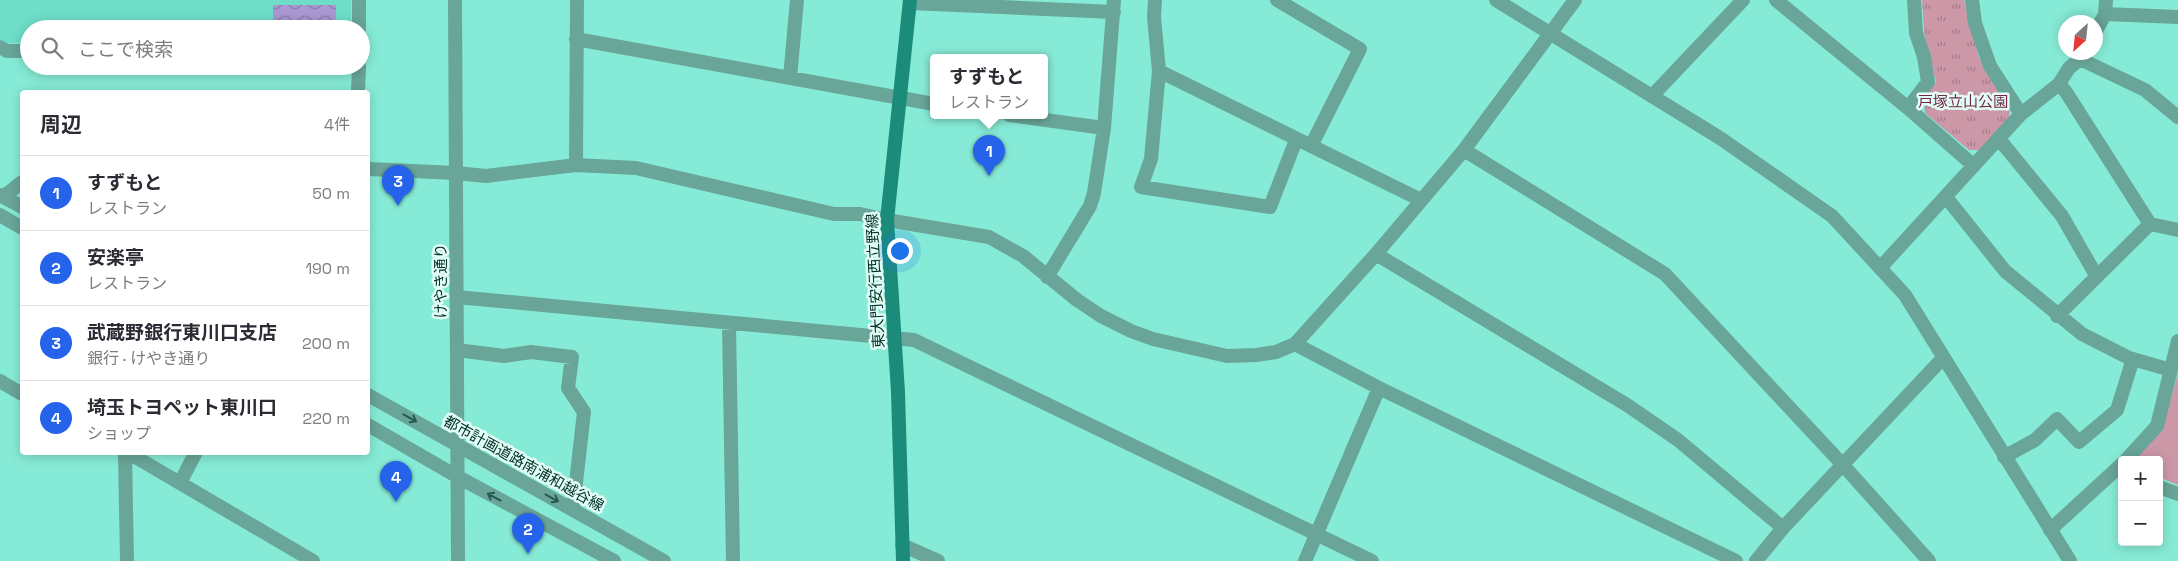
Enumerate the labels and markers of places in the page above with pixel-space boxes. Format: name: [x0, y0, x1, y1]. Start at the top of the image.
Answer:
pin: 1: [973, 135, 1005, 176]
pin: 3: [382, 165, 414, 206]
pin: 4: [380, 461, 412, 502]
pin: 2: [512, 513, 544, 554]

